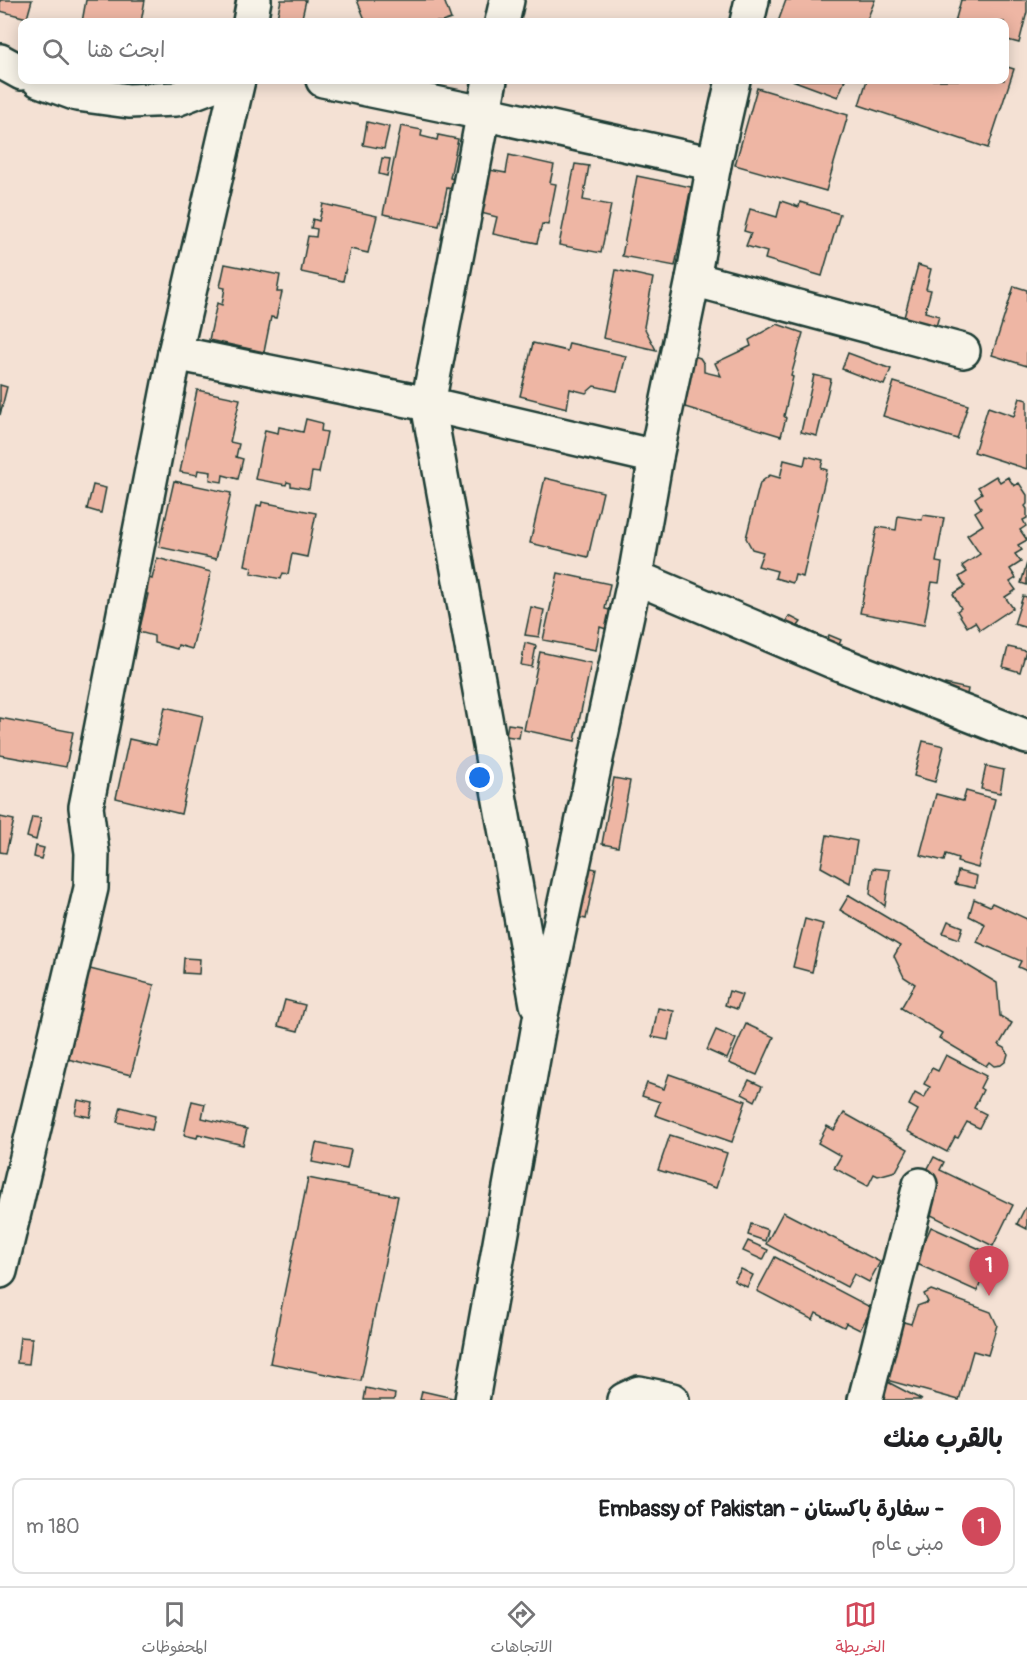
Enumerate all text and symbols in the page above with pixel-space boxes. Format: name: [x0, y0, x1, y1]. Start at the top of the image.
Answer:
search box: [18, 18, 1009, 84]
icon: search: [39, 35, 72, 68]
text: ابحث هنا: [87, 36, 165, 64]
your location: [465, 763, 494, 792]
pin: 1: [970, 1246, 1008, 1296]
text: بالقرب منك: [883, 1423, 1003, 1455]
text: - سفارة باكستان - Embassy of Pakistan: [599, 1495, 944, 1523]
text: 180 m: [26, 1514, 80, 1539]
text: 1: [978, 1514, 985, 1539]
text: مبنى عام: [871, 1531, 944, 1556]
tab: المحفوظات: [142, 1598, 207, 1661]
tab: الاتجاهات: [491, 1598, 552, 1661]
tab: الخريطة: [836, 1598, 885, 1661]

